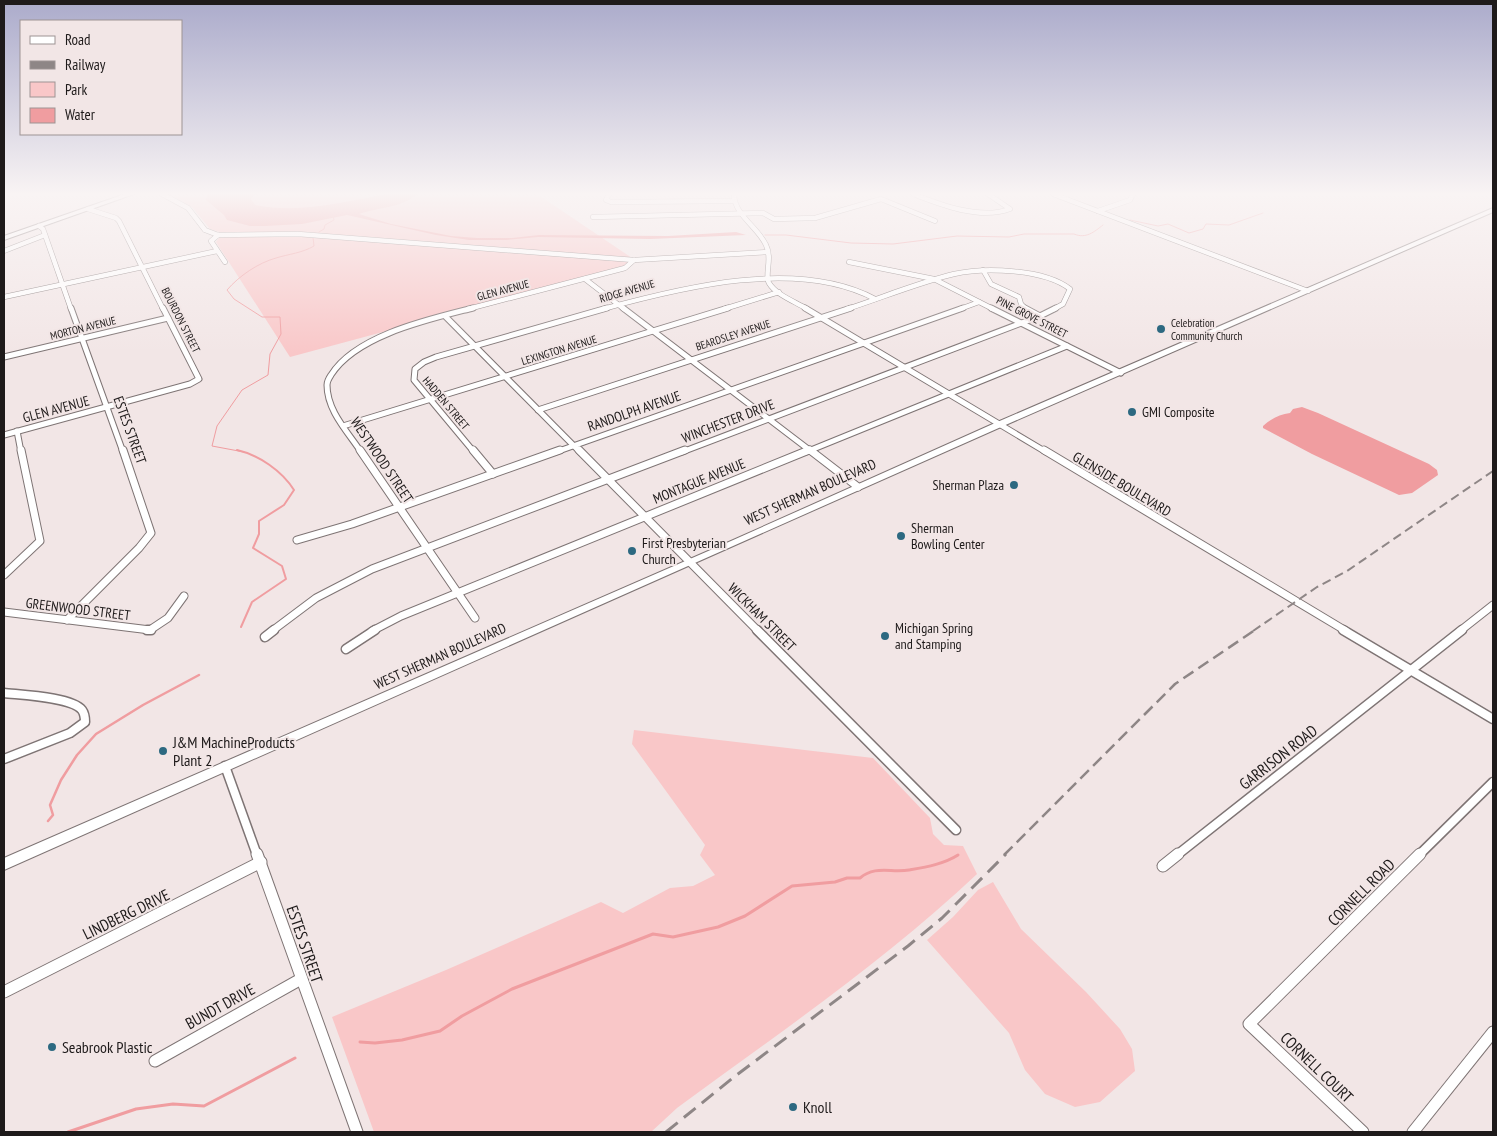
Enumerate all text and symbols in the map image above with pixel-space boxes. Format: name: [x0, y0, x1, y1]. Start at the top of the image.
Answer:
legend: [20, 20, 182, 135]
text: Road: [65, 30, 91, 49]
text: Railway: [65, 55, 106, 74]
text: Park: [65, 80, 87, 99]
text: Water: [65, 105, 96, 124]
street label: GLEN AVENUE: [475, 276, 531, 304]
street label: RIDGE AVENUE: [598, 276, 656, 306]
street label: BOURDON STREET: [159, 285, 204, 355]
street label: PINE GROVE STREET: [994, 293, 1070, 341]
street label: MORTON AVENUE: [49, 313, 118, 343]
street label: BEARDSLEY AVENUE: [694, 316, 772, 354]
place label: Celebration Community Church: [1171, 316, 1242, 343]
marker: Celebration Community Church: [1155, 323, 1167, 335]
street label: LEXINGTON AVENUE: [520, 332, 599, 368]
street label: HADDEN STREET: [420, 374, 472, 432]
street label: RANDOLPH AVENUE: [585, 387, 683, 435]
street label: GLEN AVENUE: [21, 391, 91, 427]
street label: ESTES STREET: [109, 394, 151, 467]
street label: WINCHESTER DRIVE: [679, 395, 777, 447]
place label: GMI Composite: [1142, 403, 1215, 421]
marker: GMI Composite: [1126, 406, 1138, 418]
street label: WESTWOOD STREET: [347, 414, 418, 507]
street label: GLENSIDE BOULEVARD: [1069, 447, 1175, 521]
street label: MONTAGUE AVENUE: [650, 454, 748, 508]
street label: WEST SHERMAN BOULEVARD: [741, 455, 879, 529]
place label: Sherman Plaza: [933, 476, 1004, 494]
marker: Sherman Plaza: [1008, 479, 1020, 491]
place label: Sherman Bowling Center: [911, 519, 985, 553]
marker: Sherman Bowling Center: [895, 530, 907, 542]
place label: First Presbyterian Church: [642, 534, 726, 568]
marker: First Presbyterian Church: [626, 545, 638, 557]
street label: WICKHAM STREET: [724, 579, 800, 655]
street label: GREENWOOD STREET: [25, 594, 132, 624]
street label: WEST SHERMAN BOULEVARD: [371, 619, 509, 693]
place label: Michigan Spring and Stamping: [895, 619, 973, 653]
marker: Michigan Spring and Stamping: [879, 630, 891, 642]
street label: GARRISON ROAD: [1235, 720, 1321, 794]
place label: J&M MachineProducts Plant 2: [172, 732, 295, 770]
marker: J&M MachineProducts Plant 2: [157, 745, 169, 757]
street label: CORNELL ROAD: [1323, 854, 1399, 930]
street label: LINDBERG DRIVE: [79, 884, 173, 944]
street label: ESTES STREET: [282, 903, 328, 985]
street label: BUNDT DRIVE: [182, 979, 258, 1033]
street label: CORNELL COURT: [1277, 1027, 1357, 1107]
place label: Seabrook Plastic: [62, 1037, 153, 1057]
marker: Seabrook Plastic: [46, 1041, 58, 1053]
place label: Knoll: [803, 1097, 832, 1117]
marker: Knoll: [787, 1101, 799, 1113]

